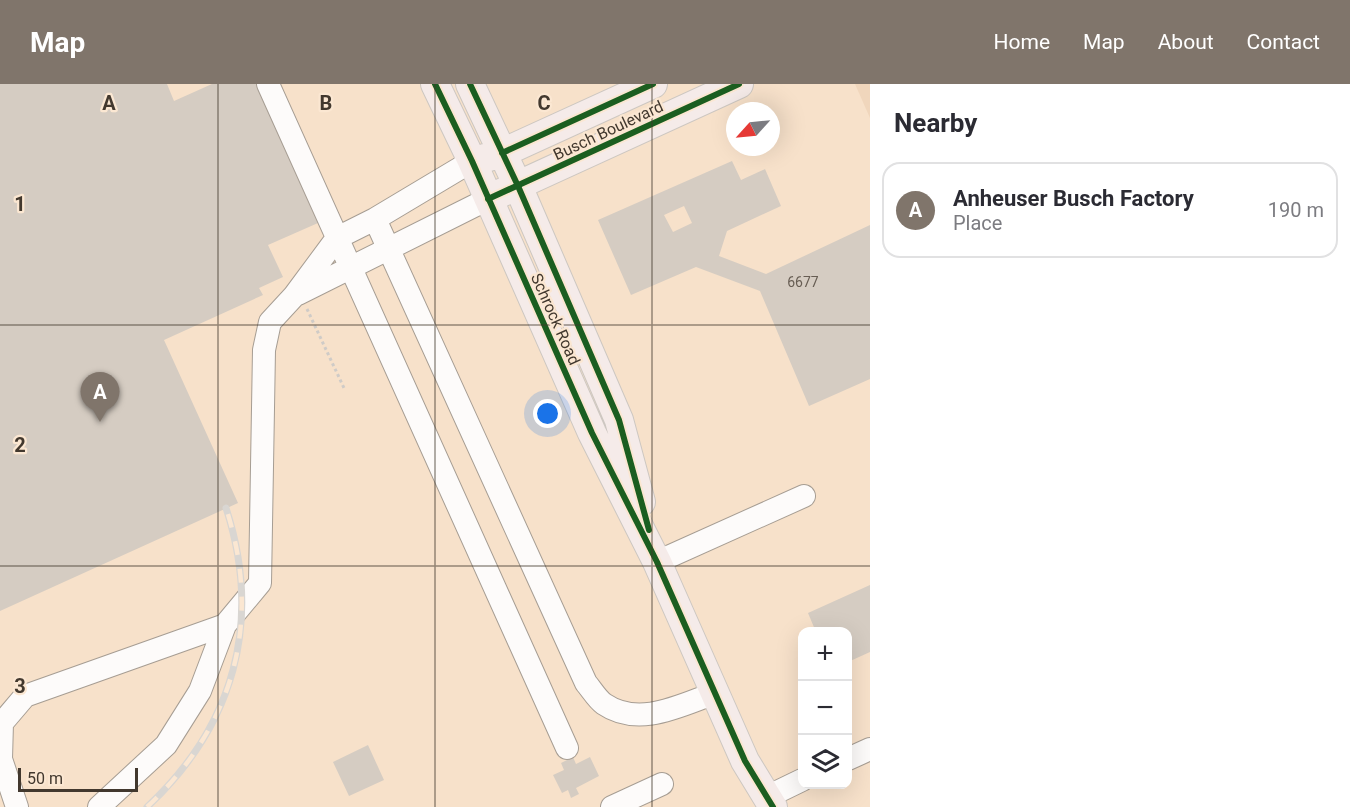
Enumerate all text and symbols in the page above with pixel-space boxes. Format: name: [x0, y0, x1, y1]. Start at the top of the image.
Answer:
text: Map: [30, 26, 85, 59]
text: Home: [994, 30, 1050, 54]
text: Map: [1083, 30, 1125, 54]
text: About: [1158, 30, 1214, 54]
text: Contact: [1247, 30, 1320, 54]
text: A: [102, 91, 116, 115]
text: B: [320, 91, 332, 115]
text: C: [537, 91, 551, 115]
street label: Busch Boulevard: [550, 97, 666, 164]
north arrow: [726, 102, 780, 156]
text: Nearby: [894, 108, 977, 138]
text: Anheuser Busch Factory: [953, 186, 1194, 211]
text: 1: [14, 192, 26, 216]
text: A: [909, 198, 922, 222]
text: 190 m: [1268, 198, 1324, 222]
text: Place: [953, 211, 1002, 235]
street label: Schrock Road: [527, 270, 584, 368]
house number: 6677: [787, 274, 819, 290]
pin: A: [80, 372, 120, 422]
your location: [533, 399, 562, 428]
text: 2: [14, 433, 26, 457]
map controls: [798, 627, 852, 789]
button: +: [798, 627, 852, 681]
text: 3: [14, 674, 26, 698]
button: −: [798, 681, 852, 735]
button: layers: [798, 735, 852, 789]
scale bar: [18, 765, 138, 792]
text: 50 m: [27, 769, 63, 788]

